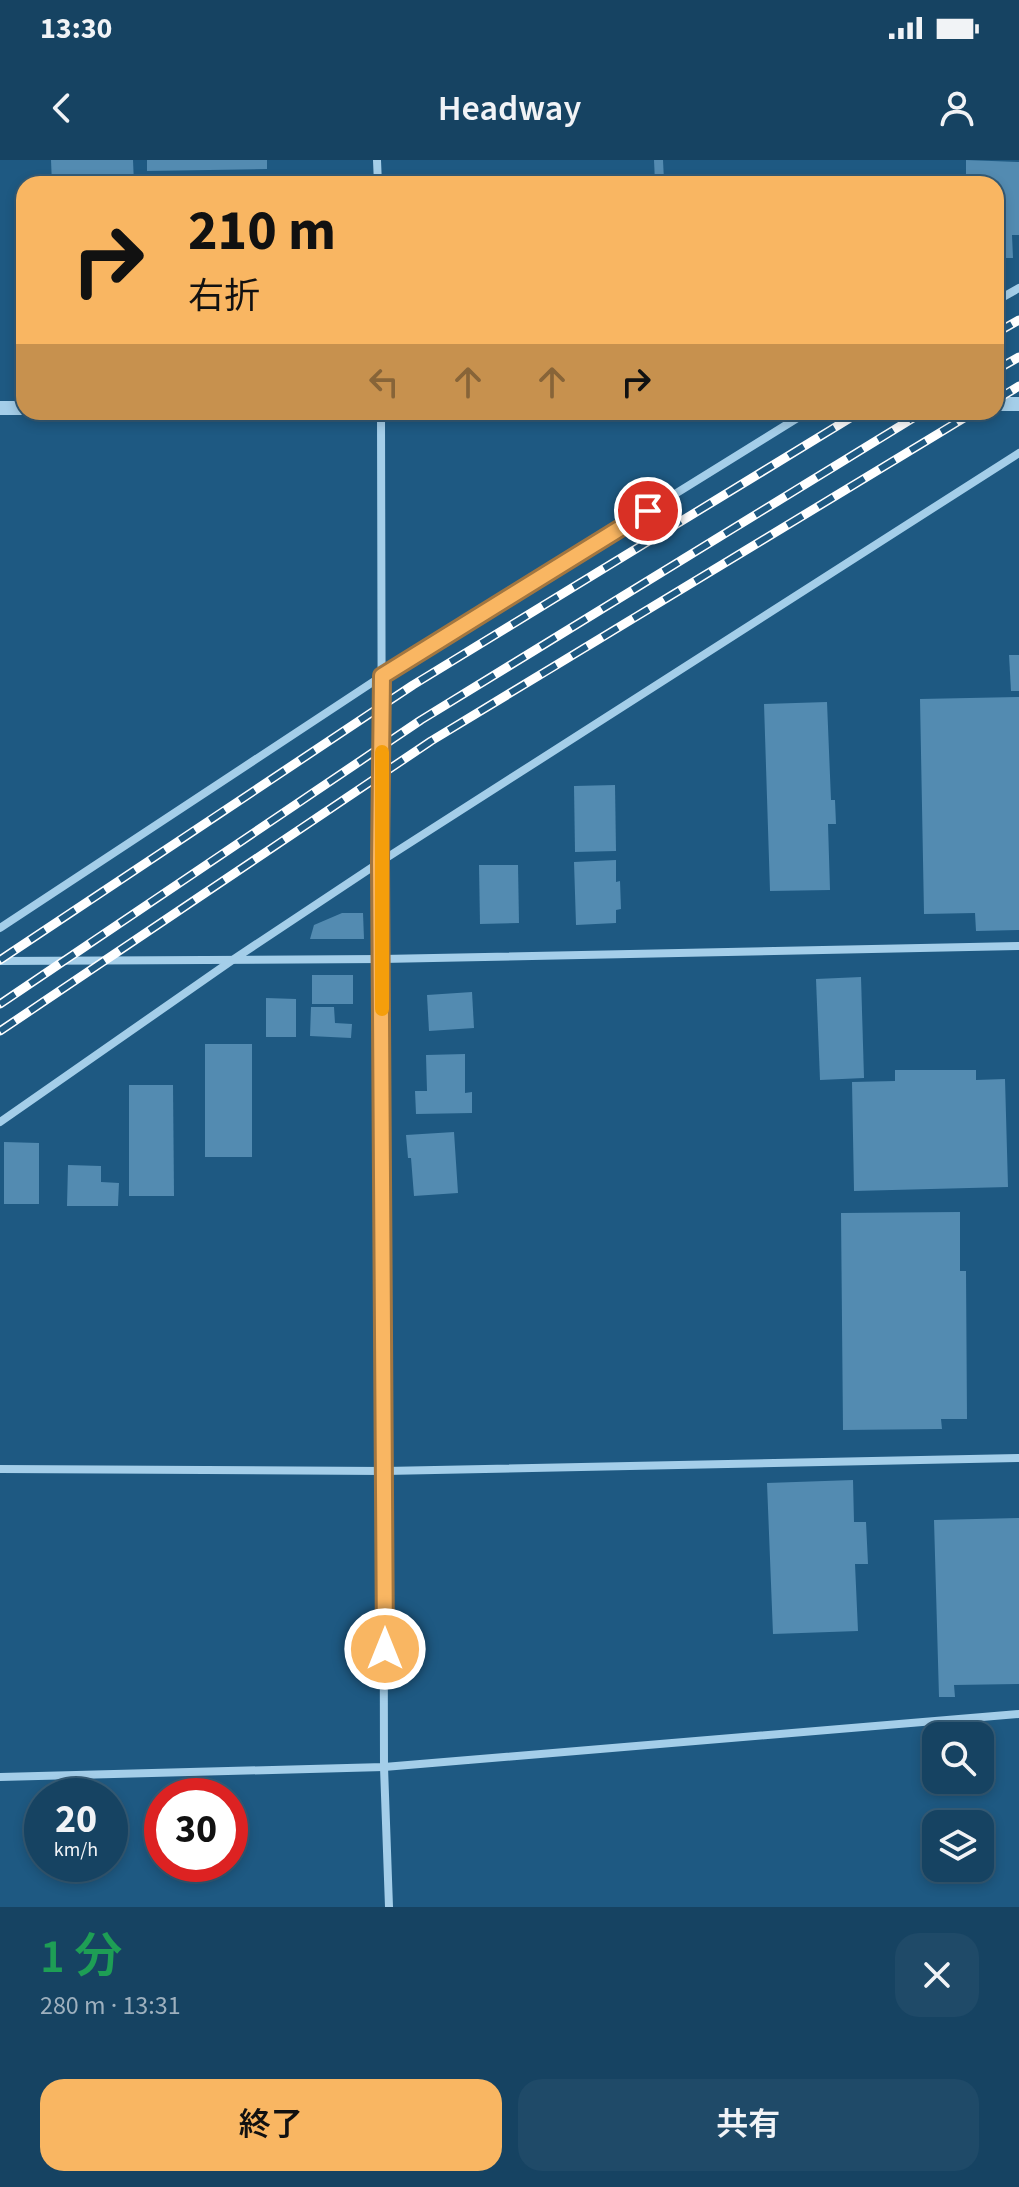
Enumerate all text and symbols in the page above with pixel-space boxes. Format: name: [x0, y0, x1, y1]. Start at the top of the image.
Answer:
text: 13:30: [40, 7, 112, 50]
text: Headway: [438, 83, 581, 134]
icon: back: [40, 86, 84, 130]
icon: person: [935, 86, 979, 130]
text: 210 m: [188, 192, 336, 271]
icon: right: [56, 208, 160, 312]
text: 右折: [188, 271, 260, 322]
icon: left: [362, 360, 406, 404]
icon: ahead: [446, 360, 490, 404]
icon: ahead: [530, 360, 574, 404]
icon: right: [614, 360, 658, 404]
pin: [614, 477, 682, 545]
icon: arrive: [626, 489, 670, 533]
position arrow: [343, 1607, 427, 1691]
map controls: [922, 1722, 994, 1882]
button: search: [922, 1722, 994, 1794]
speed limit sign: 30: [144, 1778, 248, 1882]
text: 20: [55, 1791, 97, 1848]
button: layers: [922, 1810, 994, 1882]
text: km/h: [54, 1836, 98, 1864]
text: 1 分: [40, 1923, 122, 1991]
button: close: [895, 1933, 979, 2017]
text: 280 m · 13:31: [40, 1987, 181, 2024]
button: 終了: [40, 2079, 502, 2171]
button: 共有: [518, 2079, 979, 2171]

